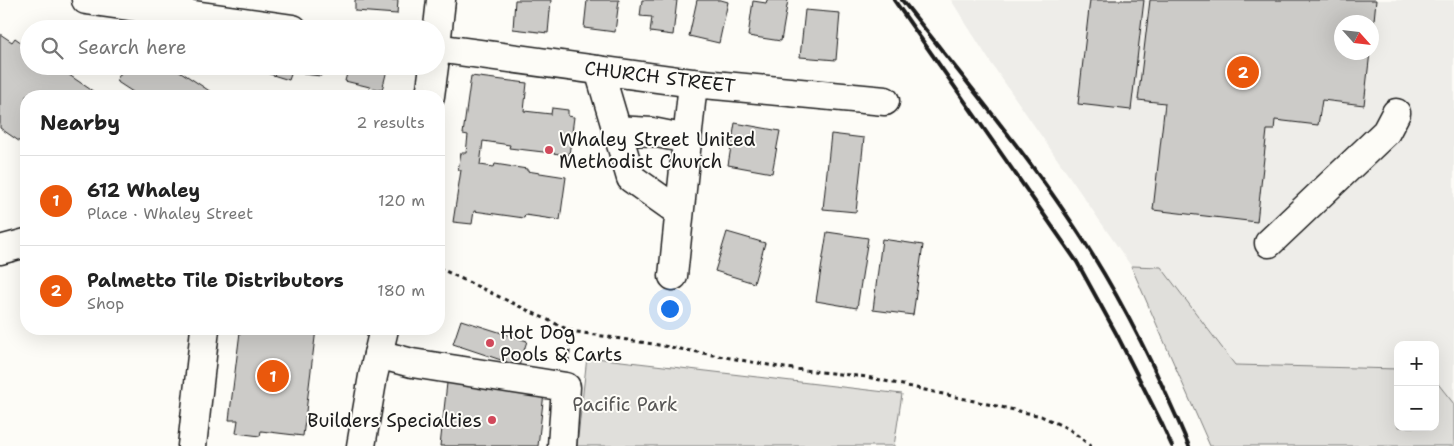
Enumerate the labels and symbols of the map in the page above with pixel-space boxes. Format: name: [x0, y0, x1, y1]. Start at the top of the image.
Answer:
north arrow: [1334, 15, 1379, 60]
pin: 2: [1227, 53, 1259, 91]
street label: CHURCH STREET: [583, 55, 737, 99]
place label: Whaley Street United Methodist Church: [559, 127, 756, 174]
marker: Whaley Street United Methodist Church: [543, 144, 555, 156]
your location: [657, 296, 683, 322]
place label: Hot Dog Pools & Carts: [500, 320, 622, 367]
marker: Hot Dog Pools & Carts: [484, 337, 496, 349]
pin: 1: [257, 357, 289, 395]
park label: Pacific Park: [572, 392, 678, 417]
place label: Builders Specialties: [307, 408, 482, 433]
marker: Builders Specialties: [486, 414, 498, 426]

